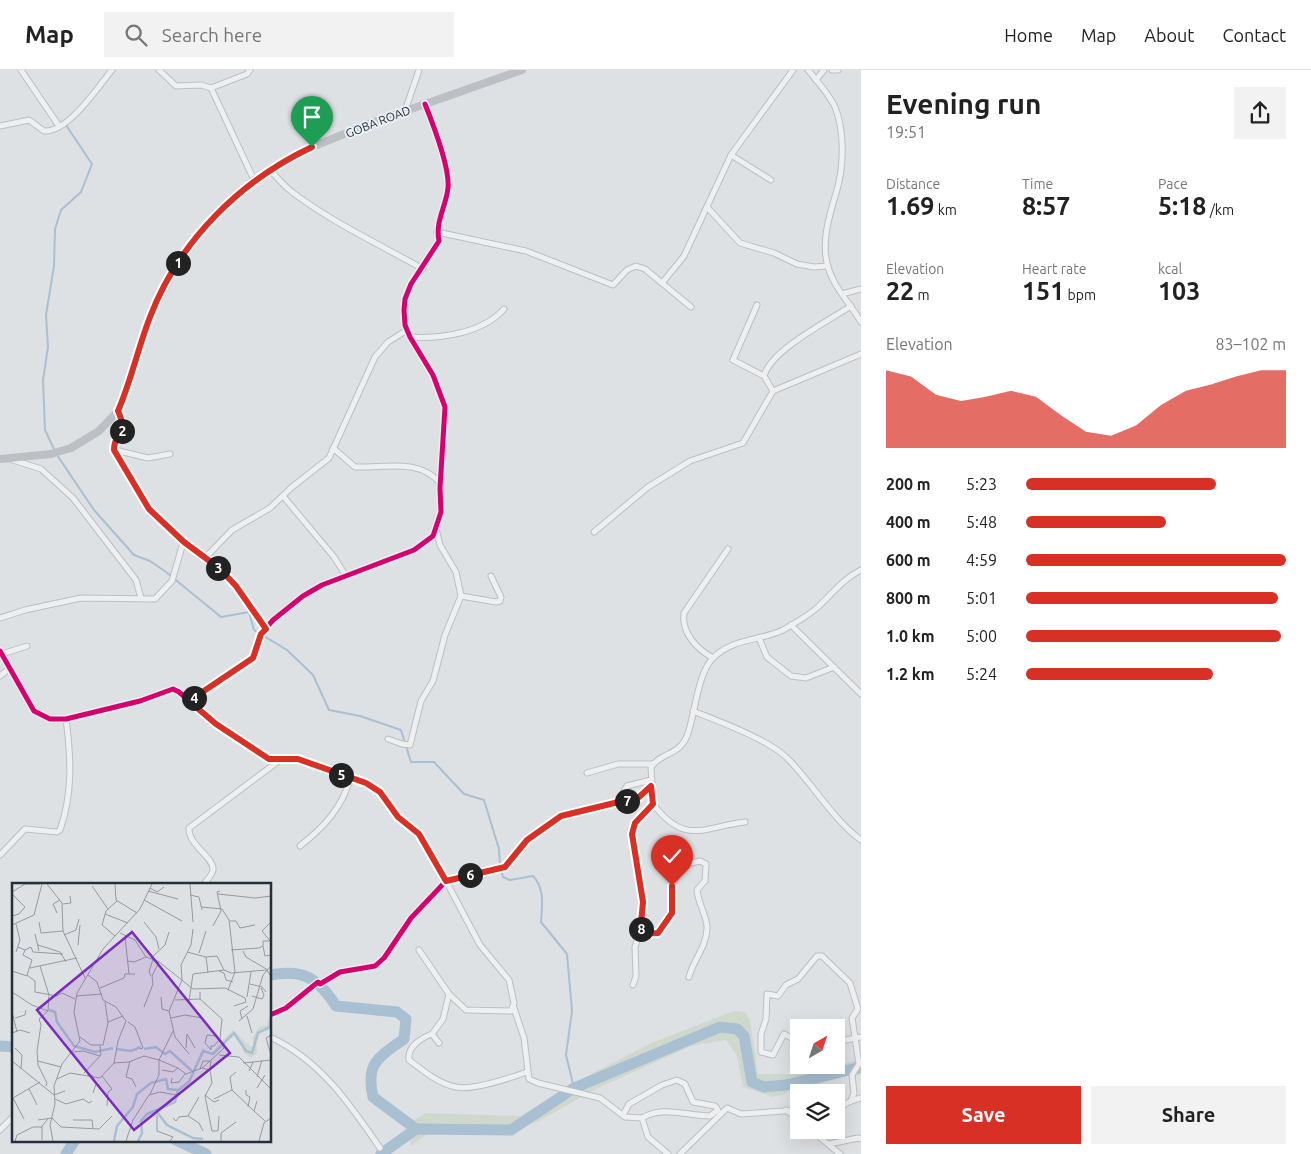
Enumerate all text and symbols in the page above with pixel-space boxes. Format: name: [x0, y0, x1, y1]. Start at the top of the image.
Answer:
search box: [104, 12, 454, 57]
text: Map: [25, 21, 74, 48]
icon: search: [122, 21, 150, 49]
text: Search here: [162, 24, 262, 46]
text: Home: [1004, 25, 1053, 45]
text: Map: [1081, 25, 1116, 45]
text: About: [1144, 25, 1194, 45]
text: Contact: [1222, 25, 1286, 45]
button: share: [1234, 87, 1286, 139]
text: Evening run: [886, 88, 1041, 119]
pin: [291, 96, 333, 147]
icon: arrive: [298, 103, 326, 131]
street label: GOBA ROAD: [344, 103, 412, 140]
text: 19:51: [886, 123, 926, 141]
text: Distance: [886, 176, 940, 192]
text: Time: [1022, 176, 1053, 192]
text: Pace: [1158, 176, 1188, 192]
text: 1.69: [886, 192, 934, 220]
text: 8:57: [1022, 192, 1070, 220]
text: 5:18: [1158, 192, 1206, 220]
text: km: [934, 202, 957, 218]
text: /km: [1206, 202, 1234, 218]
pin: 1: [166, 250, 190, 276]
text: 1: [175, 255, 182, 271]
text: Elevation: [886, 261, 944, 277]
text: Heart rate: [1022, 261, 1086, 277]
text: kcal: [1158, 261, 1182, 277]
text: 22: [886, 277, 914, 305]
text: 151: [1022, 277, 1064, 305]
text: 103: [1158, 277, 1200, 305]
text: m: [914, 287, 930, 303]
text: bpm: [1064, 287, 1096, 303]
text: Elevation: [886, 335, 953, 353]
text: 83–102 m: [1215, 335, 1286, 353]
pin: 2: [110, 418, 134, 444]
text: 2: [119, 423, 126, 439]
text: 200 m: [886, 475, 931, 493]
text: 5:23: [966, 475, 997, 493]
text: 400 m: [886, 513, 931, 531]
text: 5:48: [966, 513, 997, 531]
text: 600 m: [886, 551, 931, 569]
text: 4:59: [966, 551, 997, 569]
pin: 3: [206, 556, 230, 580]
text: 3: [215, 560, 222, 576]
text: 800 m: [886, 589, 931, 607]
text: 5:01: [966, 589, 997, 607]
text: 1.0 km: [886, 627, 935, 645]
text: 5:00: [966, 627, 997, 645]
text: 1.2 km: [886, 665, 935, 683]
text: 5:24: [966, 665, 997, 683]
pin: 4: [182, 686, 206, 710]
text: 4: [191, 690, 198, 706]
pin: 5: [328, 762, 354, 788]
text: 5: [338, 767, 345, 783]
pin: 7: [614, 788, 640, 814]
text: 7: [624, 793, 631, 809]
pin: [651, 835, 693, 886]
icon: check: [658, 842, 686, 870]
pin: 6: [458, 862, 482, 888]
text: 6: [467, 867, 474, 883]
inset map: [12, 883, 271, 1142]
pin: 8: [628, 916, 654, 942]
text: 8: [638, 921, 645, 937]
north arrow: [790, 1019, 845, 1074]
map controls: [790, 1019, 845, 1139]
button: layers: [790, 1084, 845, 1139]
button: Save: [886, 1086, 1081, 1144]
button: Share: [1091, 1086, 1286, 1144]

